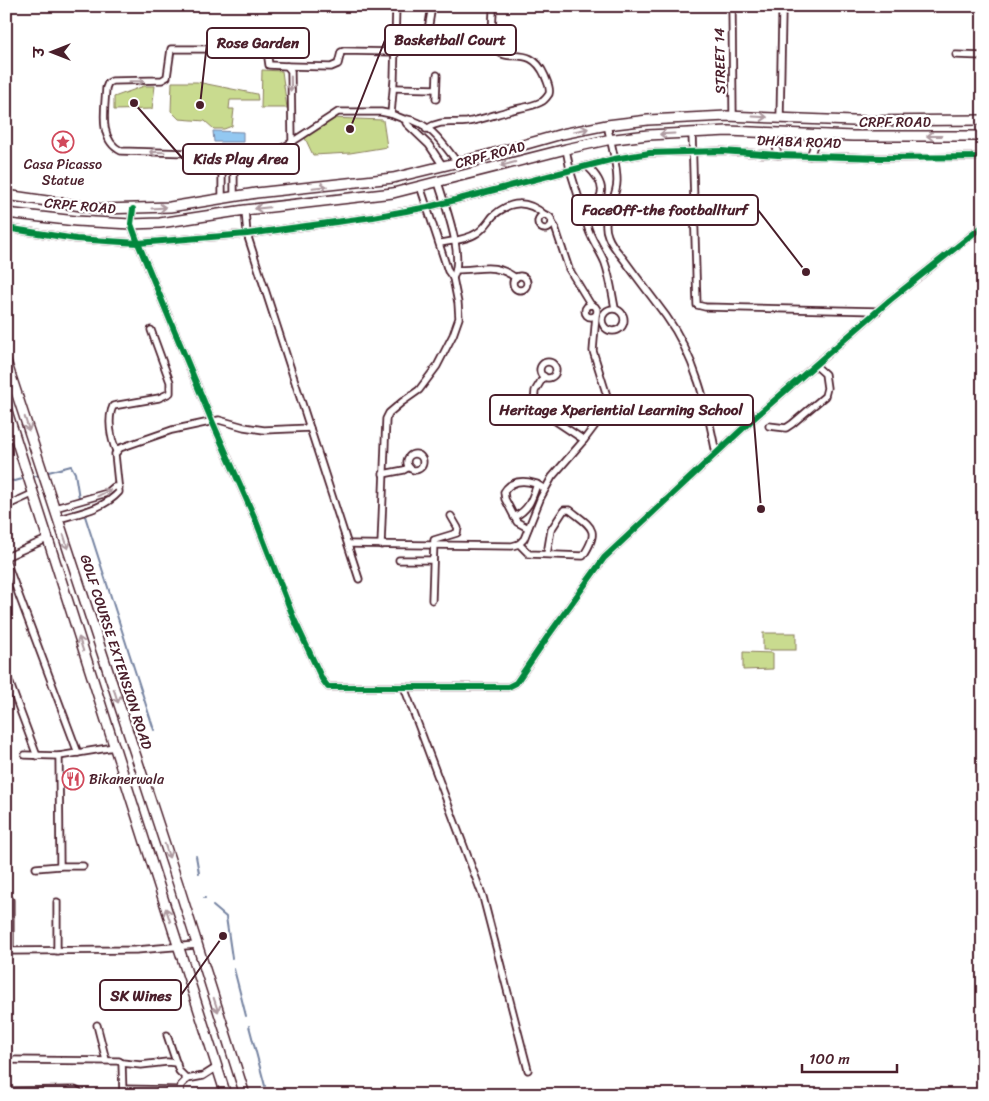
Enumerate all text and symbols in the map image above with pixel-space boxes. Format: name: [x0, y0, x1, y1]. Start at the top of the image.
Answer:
callout: Basketball Court: [385, 25, 516, 55]
text: Basketball Court: [394, 27, 506, 53]
street label: STREET 14: [707, 27, 733, 94]
north arrow: [28, 28, 78, 78]
callout: Rose Garden: [207, 28, 309, 58]
text: Rose Garden: [216, 30, 300, 56]
text: उ: [27, 46, 52, 59]
one-way arrow: [286, 75, 296, 91]
one-way arrow: [129, 76, 145, 86]
street label: CRPF ROAD: [859, 110, 931, 135]
one-way arrow: [752, 112, 768, 122]
one-way arrow: [573, 125, 589, 135]
street label: DHABA ROAD: [756, 128, 842, 156]
place icon: Casa Picasso Statue: [51, 130, 75, 154]
one-way arrow: [659, 130, 675, 139]
one-way arrow: [926, 131, 942, 141]
street label: CRPF ROAD: [452, 134, 528, 176]
callout: Kids Play Area: [183, 144, 299, 174]
text: Kids Play Area: [192, 146, 289, 172]
one-way arrow: [149, 147, 165, 156]
place label: Casa Picasso Statue: [24, 152, 102, 193]
one-way arrow: [500, 160, 516, 170]
one-way arrow: [312, 182, 328, 192]
street label: CRPF ROAD: [43, 190, 117, 222]
callout: FaceOff-the footballturf: [572, 195, 758, 225]
text: FaceOff-the footballturf: [581, 197, 750, 223]
one-way arrow: [151, 203, 167, 213]
one-way arrow: [254, 203, 270, 213]
callout: Heritage Xperiential Learning School: [490, 395, 753, 425]
text: Heritage Xperiential Learning School: [498, 397, 743, 423]
one-way arrow: [22, 416, 32, 432]
one-way arrow: [96, 488, 111, 497]
one-way arrow: [62, 533, 71, 549]
street label: GOLF COURSE EXTENSION ROAD: [73, 551, 160, 753]
one-way arrow: [75, 636, 85, 652]
one-way arrow: [112, 688, 121, 704]
restaurant icon: Bikanerwala: [61, 767, 85, 791]
place label: Bikanerwala: [89, 767, 165, 792]
one-way arrow: [162, 842, 172, 858]
one-way arrow: [163, 908, 172, 923]
callout: SK Wines: [100, 980, 181, 1010]
text: SK Wines: [109, 983, 173, 1009]
one-way arrow: [212, 997, 221, 1013]
scale bar: [802, 1041, 896, 1073]
text: 100 m: [809, 1046, 850, 1072]

